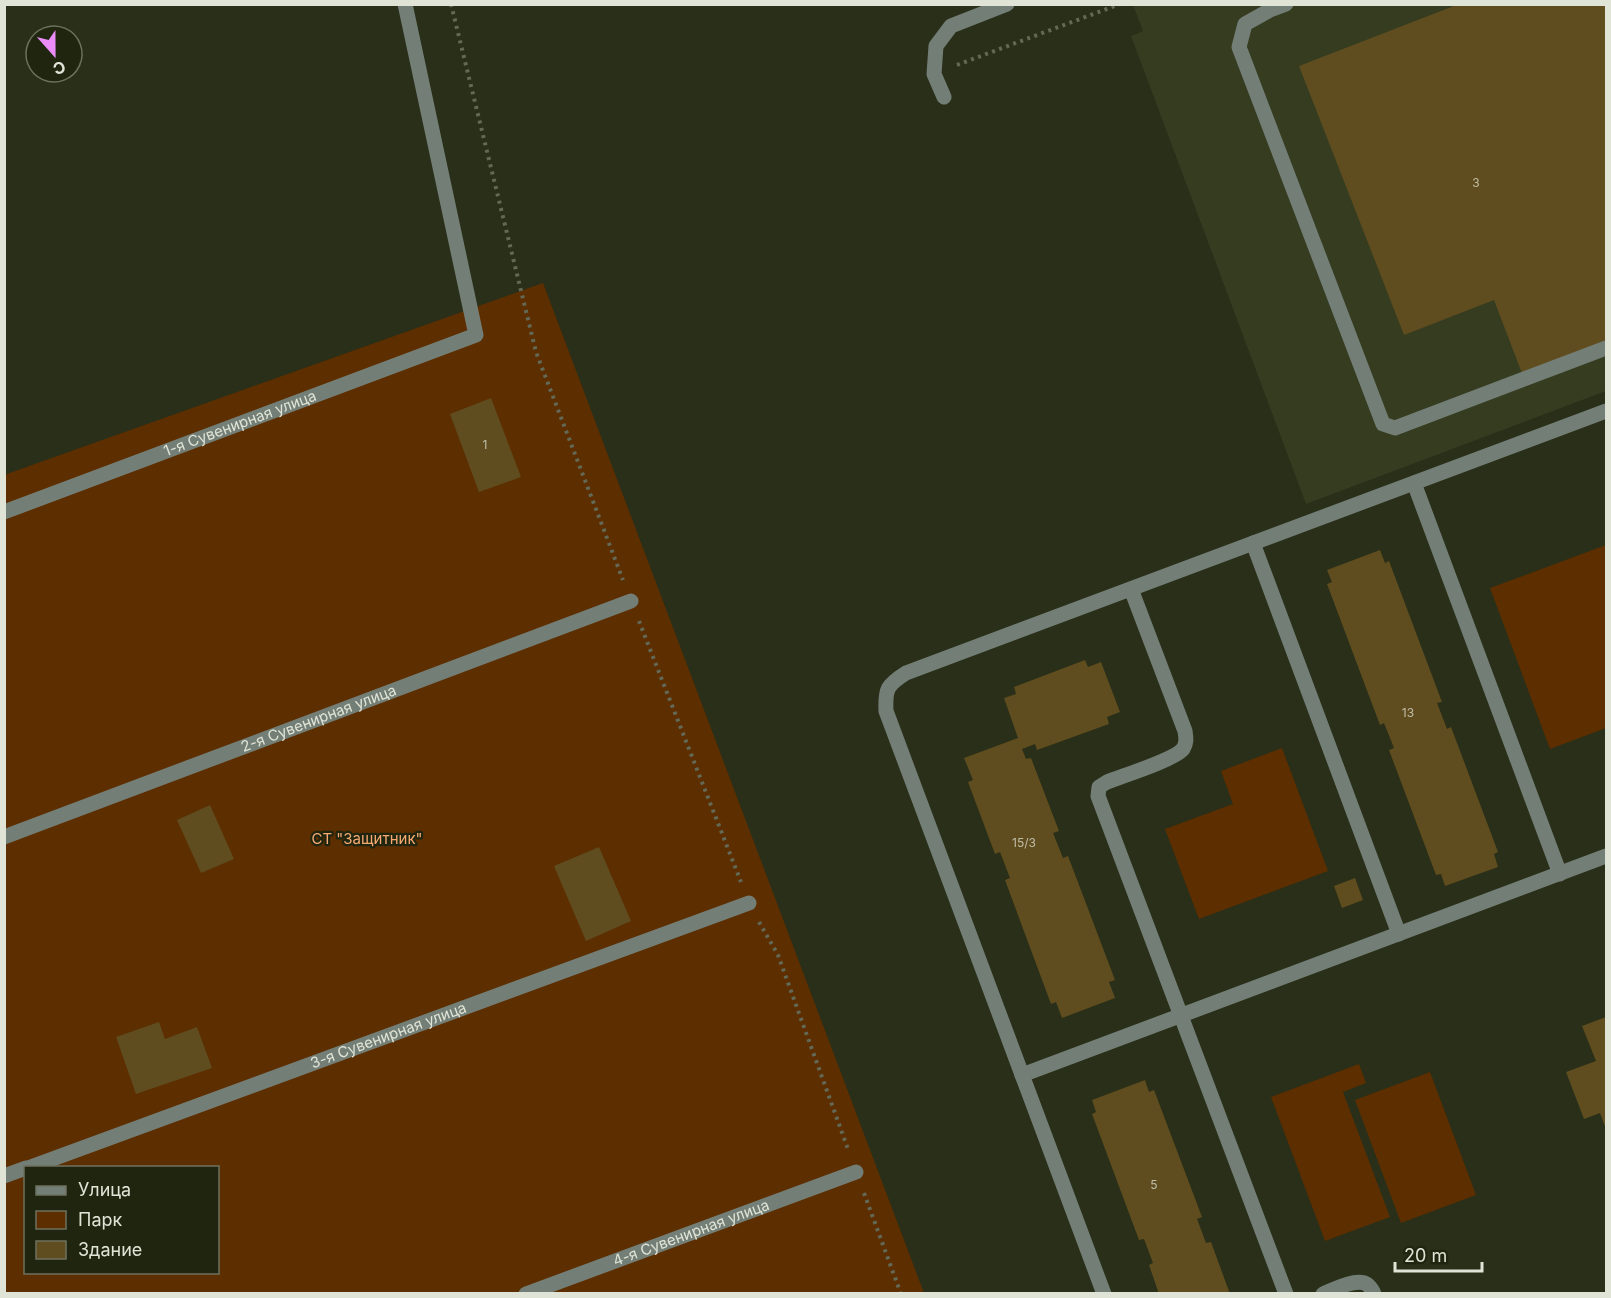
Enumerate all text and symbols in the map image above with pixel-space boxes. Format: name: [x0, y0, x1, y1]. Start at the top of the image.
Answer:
north arrow: [24, 24, 84, 84]
text: С: [50, 57, 68, 80]
house number: 3: [1472, 175, 1480, 190]
street label: 1-я Сувенирная улица: [161, 386, 319, 460]
house number: 1: [483, 437, 487, 452]
street label: 2-я Сувенирная улица: [238, 680, 399, 756]
house number: 13: [1402, 705, 1414, 720]
park label: СТ "Защитник": [311, 829, 423, 848]
house number: 15/3: [1012, 835, 1036, 850]
street label: 3-я Сувенирная улица: [308, 998, 469, 1072]
legend: [24, 1166, 219, 1274]
house number: 5: [1150, 1177, 1158, 1192]
text: Улица: [78, 1179, 131, 1200]
street label: 4-я Сувенирная улица: [610, 1195, 772, 1270]
text: Парк: [78, 1209, 123, 1230]
scale bar: [1395, 1235, 1482, 1273]
text: Здание: [78, 1239, 142, 1260]
text: 20 m: [1404, 1245, 1447, 1266]

